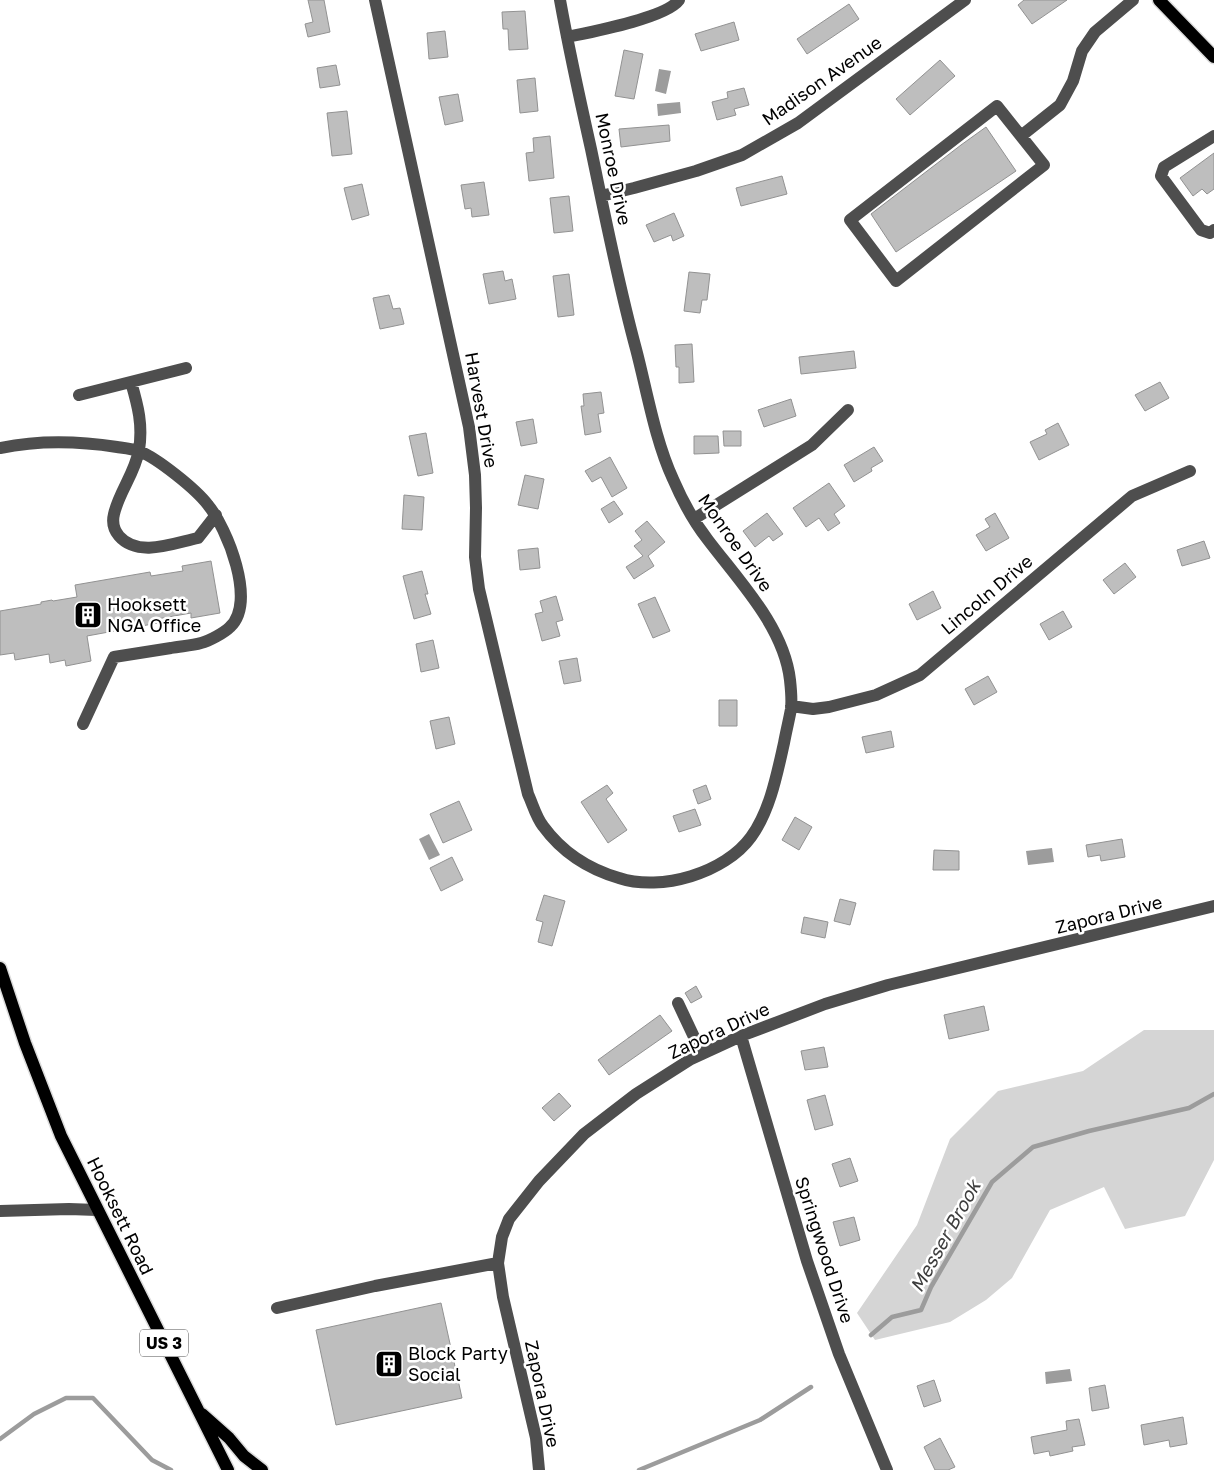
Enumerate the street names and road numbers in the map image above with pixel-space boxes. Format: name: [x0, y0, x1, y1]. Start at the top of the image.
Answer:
street label: Madison Avenue: [757, 31, 885, 130]
street label: Monroe Drive: [591, 110, 637, 227]
street label: Harvest Drive: [461, 350, 503, 470]
street label: Monroe Drive: [694, 489, 778, 596]
street label: Lincoln Drive: [936, 550, 1037, 639]
street label: Zapora Drive: [1053, 890, 1164, 938]
street label: Zapora Drive: [665, 997, 773, 1063]
street label: Hooksett Road: [83, 1153, 159, 1278]
street label: Springwood Drive: [791, 1174, 859, 1326]
road number: US 3: [140, 1330, 188, 1356]
street label: Zapora Drive: [521, 1338, 565, 1449]

